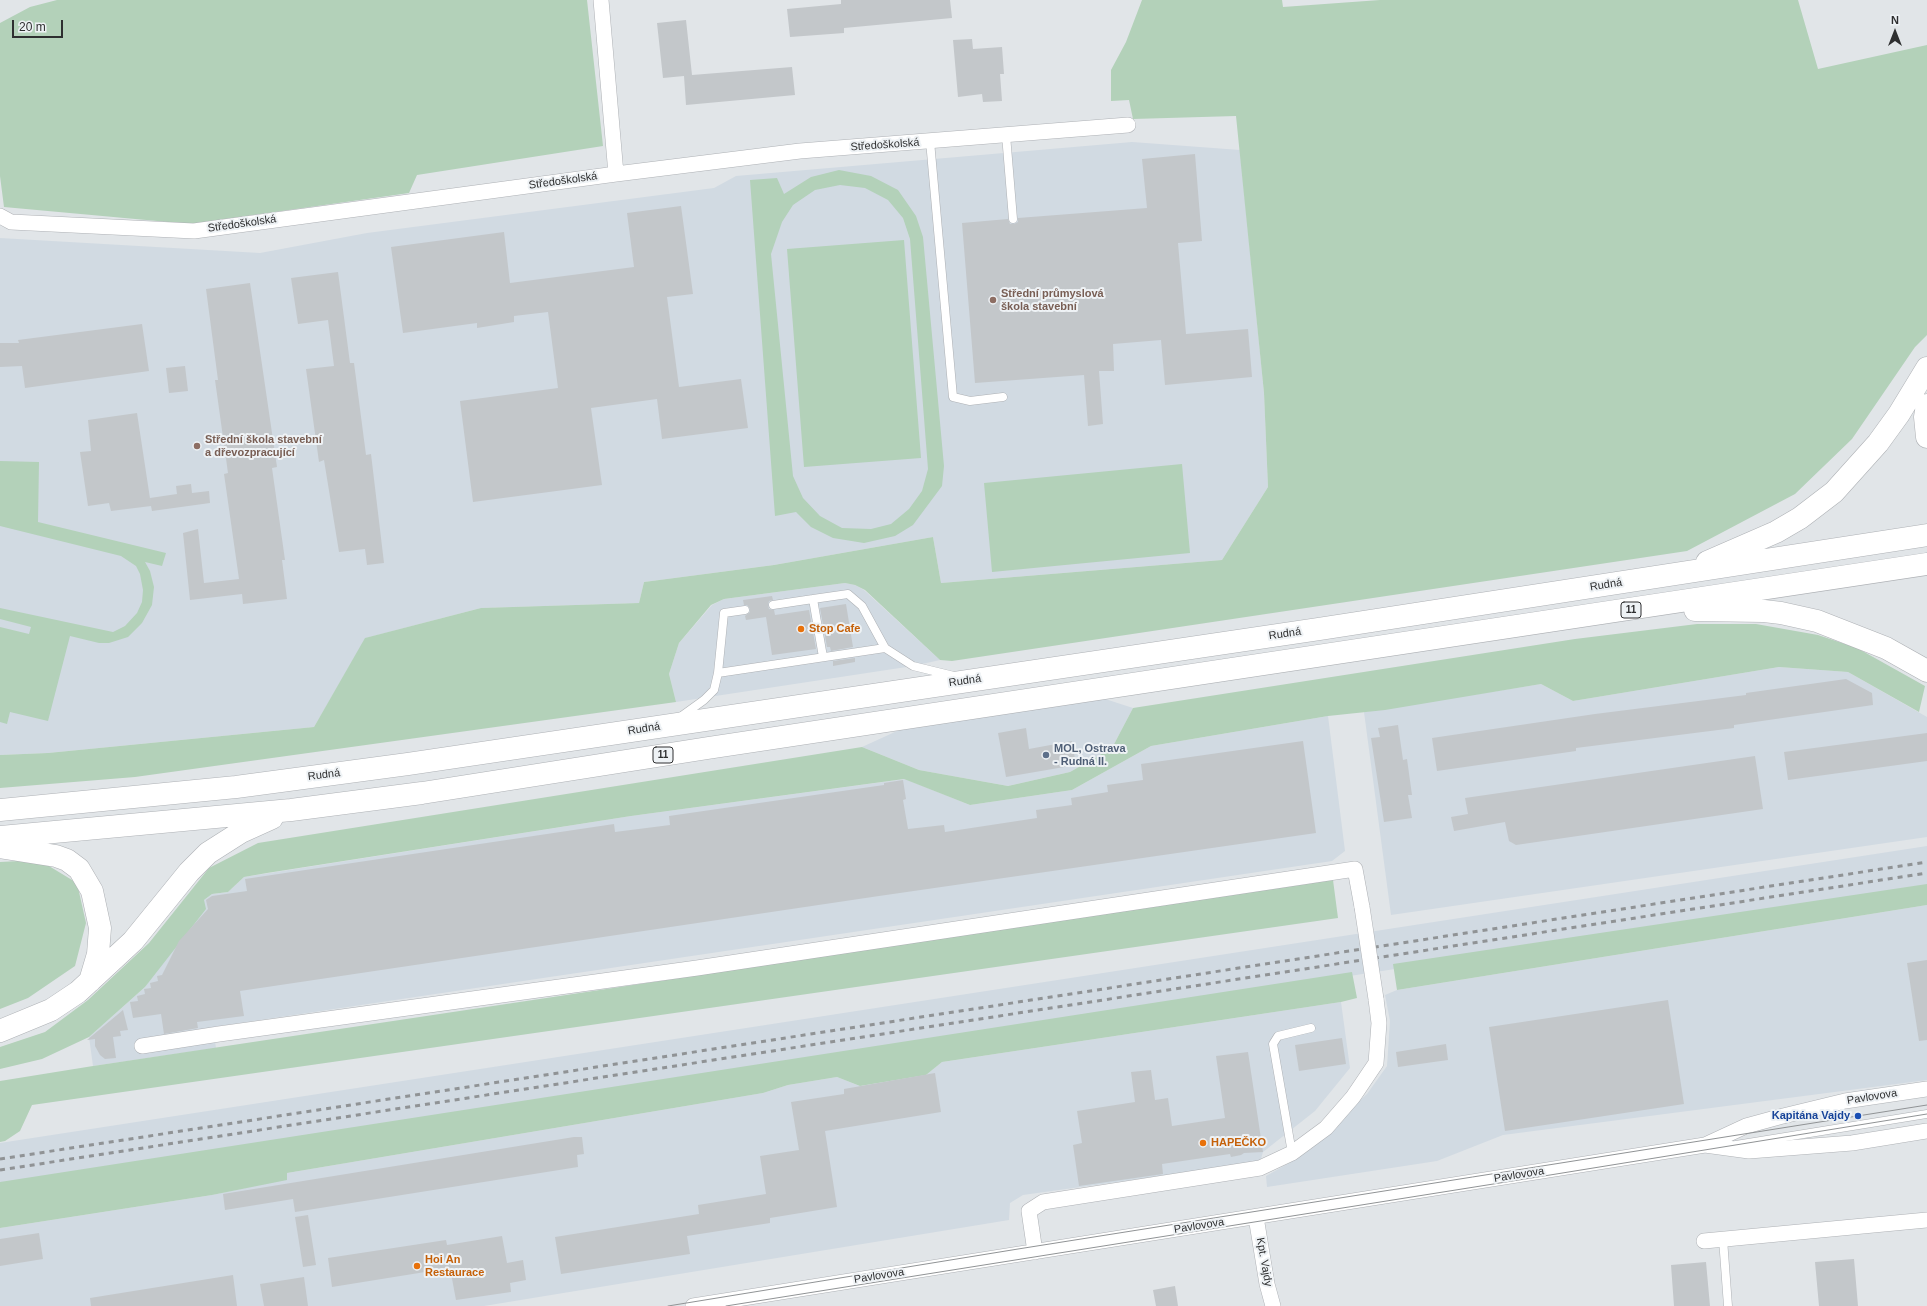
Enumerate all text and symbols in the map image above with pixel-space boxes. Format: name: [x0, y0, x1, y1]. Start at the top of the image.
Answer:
scale bar: [14, 12, 65, 38]
north arrow: [1875, 12, 1915, 52]
text: N: [1891, 14, 1899, 26]
text: 20 m: [19, 20, 46, 34]
street label: Středoškolská: [850, 136, 920, 154]
street label: Středoškolská: [528, 170, 598, 192]
street label: Středoškolská: [207, 213, 277, 235]
place label: Střední průmyslová škola stavební: [1001, 287, 1104, 313]
marker: Střední průmyslová škola stavební: [988, 295, 998, 305]
place label: Střední škola stavební a dřevozpracující: [205, 433, 322, 459]
marker: Střední škola stavební a dřevozpracující: [192, 441, 202, 451]
street label: Rudná: [1589, 576, 1623, 594]
road number: 11: [1621, 602, 1641, 618]
place label: Stop Cafe: [809, 622, 860, 636]
marker: Stop Cafe: [796, 624, 806, 634]
street label: Rudná: [1268, 625, 1302, 643]
street label: Rudná: [948, 672, 982, 690]
street label: Rudná: [627, 720, 661, 738]
place label: MOL, Ostrava - Rudná II.: [1054, 742, 1126, 768]
road number: 11: [653, 747, 673, 763]
marker: MOL, Ostrava - Rudná II.: [1041, 750, 1051, 760]
street label: Rudná: [307, 766, 341, 784]
street label: Pavlovova: [1846, 1087, 1898, 1107]
place label: Kapitána Vajdy: [1772, 1109, 1850, 1123]
marker: Kapitána Vajdy: [1853, 1111, 1863, 1121]
place label: HAPEČKO: [1211, 1136, 1266, 1150]
marker: HAPEČKO: [1198, 1138, 1208, 1148]
street label: Pavlovova: [1493, 1165, 1545, 1185]
street label: Pavlovova: [1173, 1216, 1225, 1236]
street label: Kpt. Vajdy: [1253, 1237, 1275, 1287]
place label: Hoi An Restaurace: [425, 1253, 484, 1279]
marker: Hoi An Restaurace: [412, 1261, 422, 1271]
street label: Pavlovova: [853, 1266, 905, 1286]

